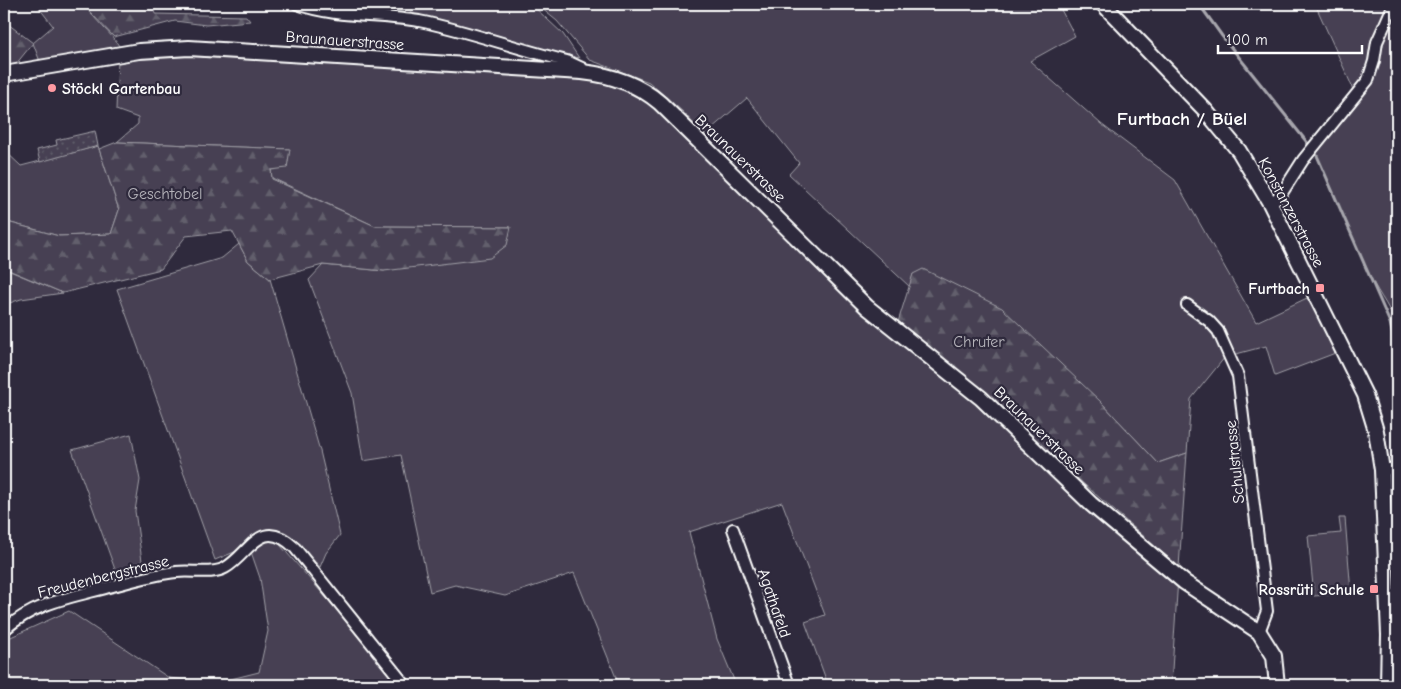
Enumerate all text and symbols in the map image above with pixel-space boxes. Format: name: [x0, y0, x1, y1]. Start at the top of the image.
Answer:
scale bar: [1218, 22, 1362, 54]
street label: Braunauerstrasse: [285, 28, 405, 54]
text: 100 m: [1226, 31, 1268, 49]
place label: Stöckl Gartenbau: [62, 80, 181, 98]
marker: Stöckl Gartenbau: [46, 82, 58, 94]
district label: Furtbach / Büel: [1117, 108, 1247, 130]
street label: Braunauerstrasse: [691, 111, 789, 206]
street label: Konstanzerstrasse: [1255, 154, 1328, 271]
park label: Geschtobel: [127, 185, 203, 203]
place label: Furtbach: [1248, 280, 1310, 298]
marker: Furtbach: [1314, 282, 1326, 294]
park label: Chruter: [953, 333, 1005, 351]
street label: Braunauerstrasse: [990, 383, 1088, 478]
street label: Schulstrasse: [1222, 419, 1248, 504]
street label: Freudenbergstrasse: [36, 552, 171, 602]
street label: Agathafeld: [754, 567, 794, 640]
place label: Rossrüti Schule: [1259, 581, 1364, 599]
marker: Rossrüti Schule: [1368, 583, 1380, 595]

